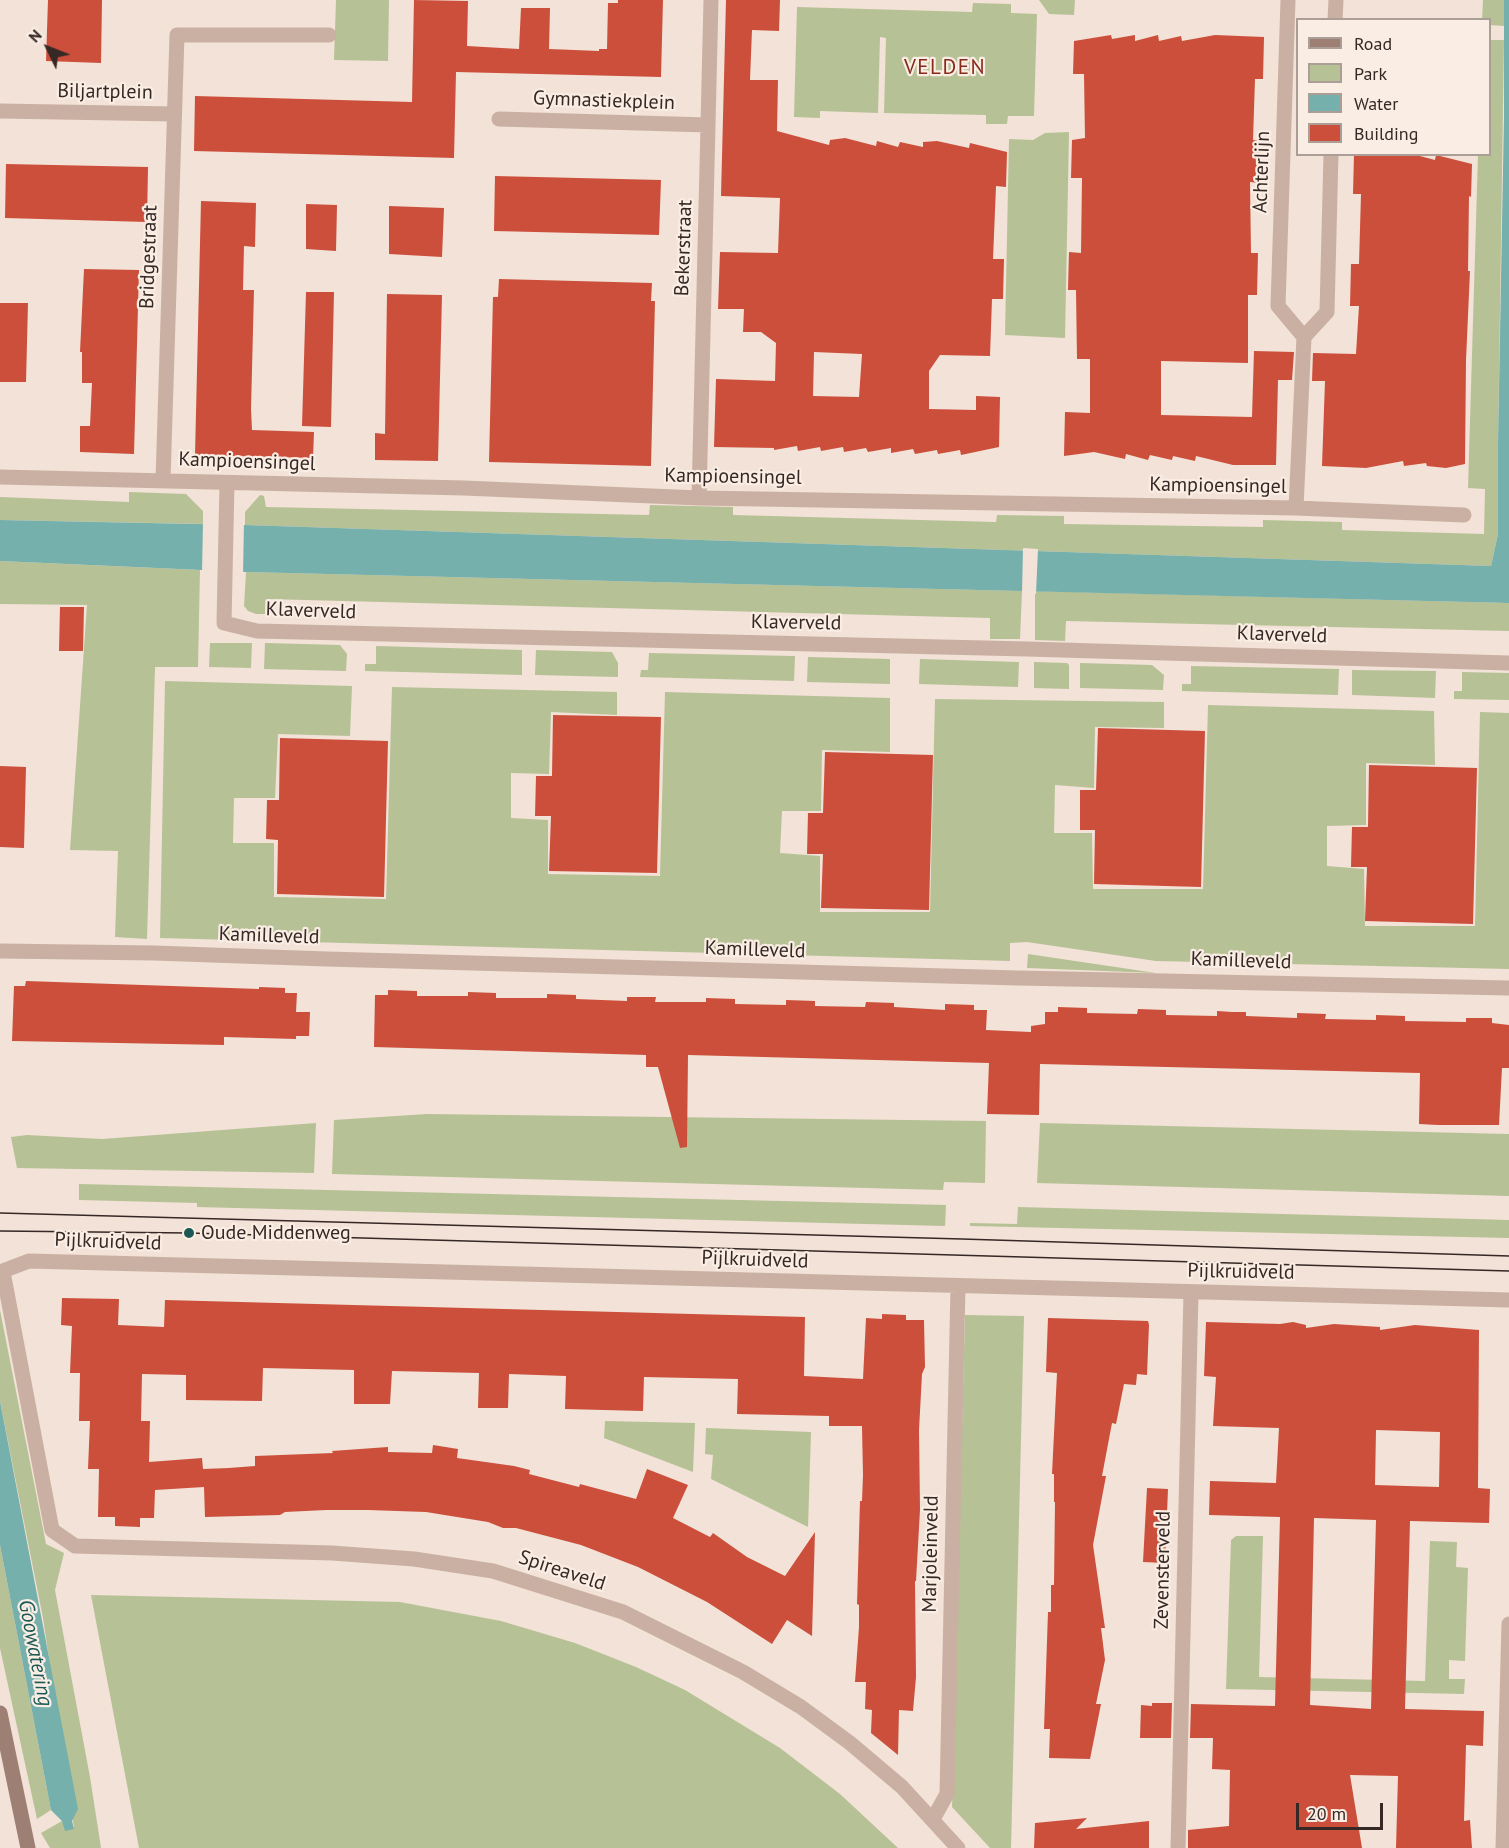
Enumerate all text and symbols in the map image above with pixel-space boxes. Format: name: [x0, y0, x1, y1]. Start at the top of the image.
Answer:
north arrow: [18, 18, 78, 78]
legend: [1296, 18, 1491, 156]
text: N: [24, 25, 46, 46]
text: Road: [1354, 32, 1392, 55]
district label: VELDEN: [904, 55, 986, 81]
text: Park: [1354, 62, 1387, 85]
street label: Biljartplein: [57, 79, 153, 105]
street label: Gymnastiekplein: [533, 87, 675, 115]
text: Water: [1354, 92, 1398, 115]
text: Building: [1354, 122, 1418, 145]
street label: Achterlijn: [1249, 130, 1275, 214]
street label: Bekerstraat: [670, 199, 698, 297]
street label: Bridgestraat: [135, 205, 163, 309]
street label: Kampioensingel: [178, 448, 316, 476]
street label: Kampioensingel: [664, 464, 802, 490]
street label: Kampioensingel: [1149, 473, 1287, 499]
street label: Klaverveld: [265, 597, 357, 625]
street label: Klaverveld: [751, 610, 841, 636]
street label: Klaverveld: [1236, 621, 1328, 649]
street label: Kamilleveld: [218, 922, 320, 950]
street label: Kamilleveld: [704, 936, 806, 964]
street label: Kamilleveld: [1190, 947, 1292, 975]
place label: Oude Middenweg: [201, 1221, 351, 1245]
marker: Oude Middenweg: [182, 1226, 196, 1240]
street label: Pijlkruidveld: [54, 1228, 162, 1256]
street label: Pijlkruidveld: [701, 1246, 809, 1274]
street label: Pijlkruidveld: [1187, 1259, 1295, 1285]
street label: Marjoleinveld: [918, 1495, 944, 1613]
street label: Zevensterveld: [1150, 1511, 1176, 1629]
street label: Spireaveld: [516, 1546, 608, 1596]
water label: Goowatering: [12, 1598, 58, 1708]
scale bar: [1299, 1791, 1386, 1829]
text: 20 m: [1307, 1802, 1346, 1825]

